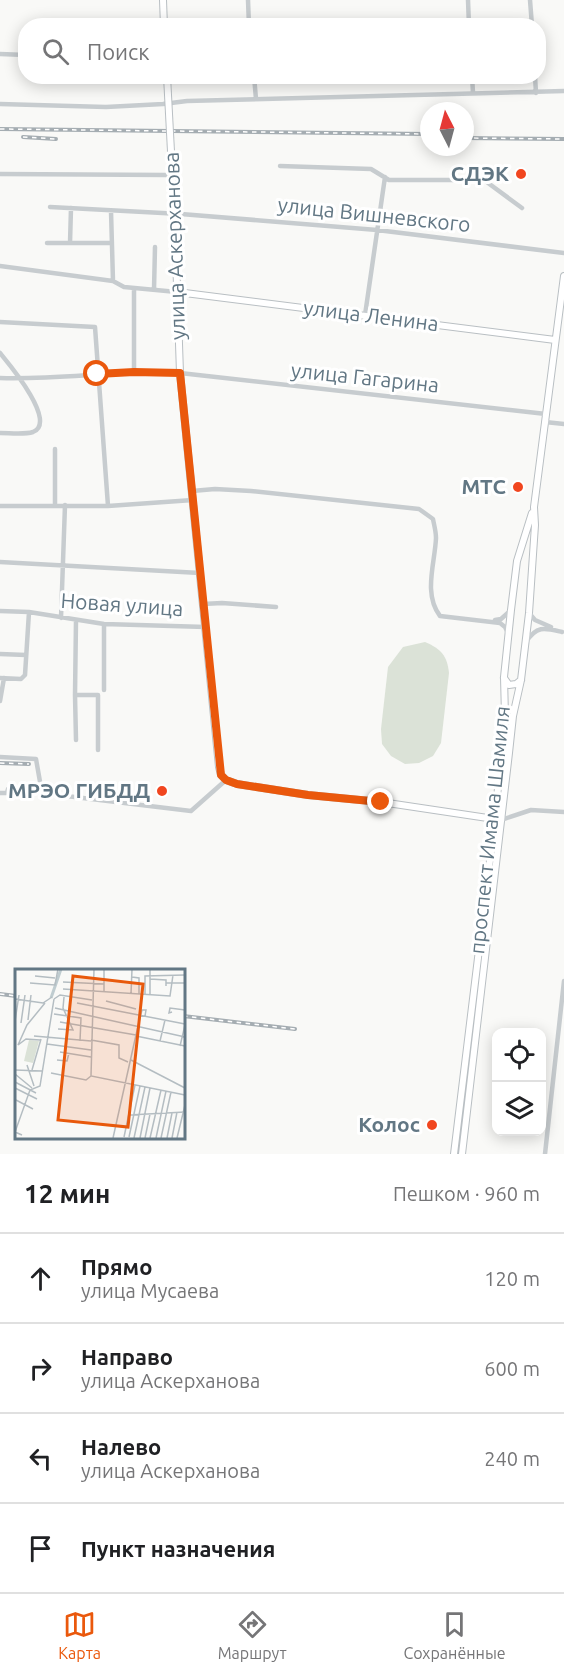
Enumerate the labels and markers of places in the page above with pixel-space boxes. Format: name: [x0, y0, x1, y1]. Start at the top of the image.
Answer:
place label: СДЭК: [451, 161, 509, 185]
marker: СДЭК: [514, 167, 528, 181]
place label: МТС: [462, 474, 506, 498]
marker: МТС: [511, 480, 525, 494]
place label: МРЭО ГИБДД: [8, 778, 150, 802]
marker: МРЭО ГИБДД: [155, 784, 169, 798]
place label: Колос: [358, 1112, 420, 1136]
marker: Колос: [425, 1118, 439, 1132]

